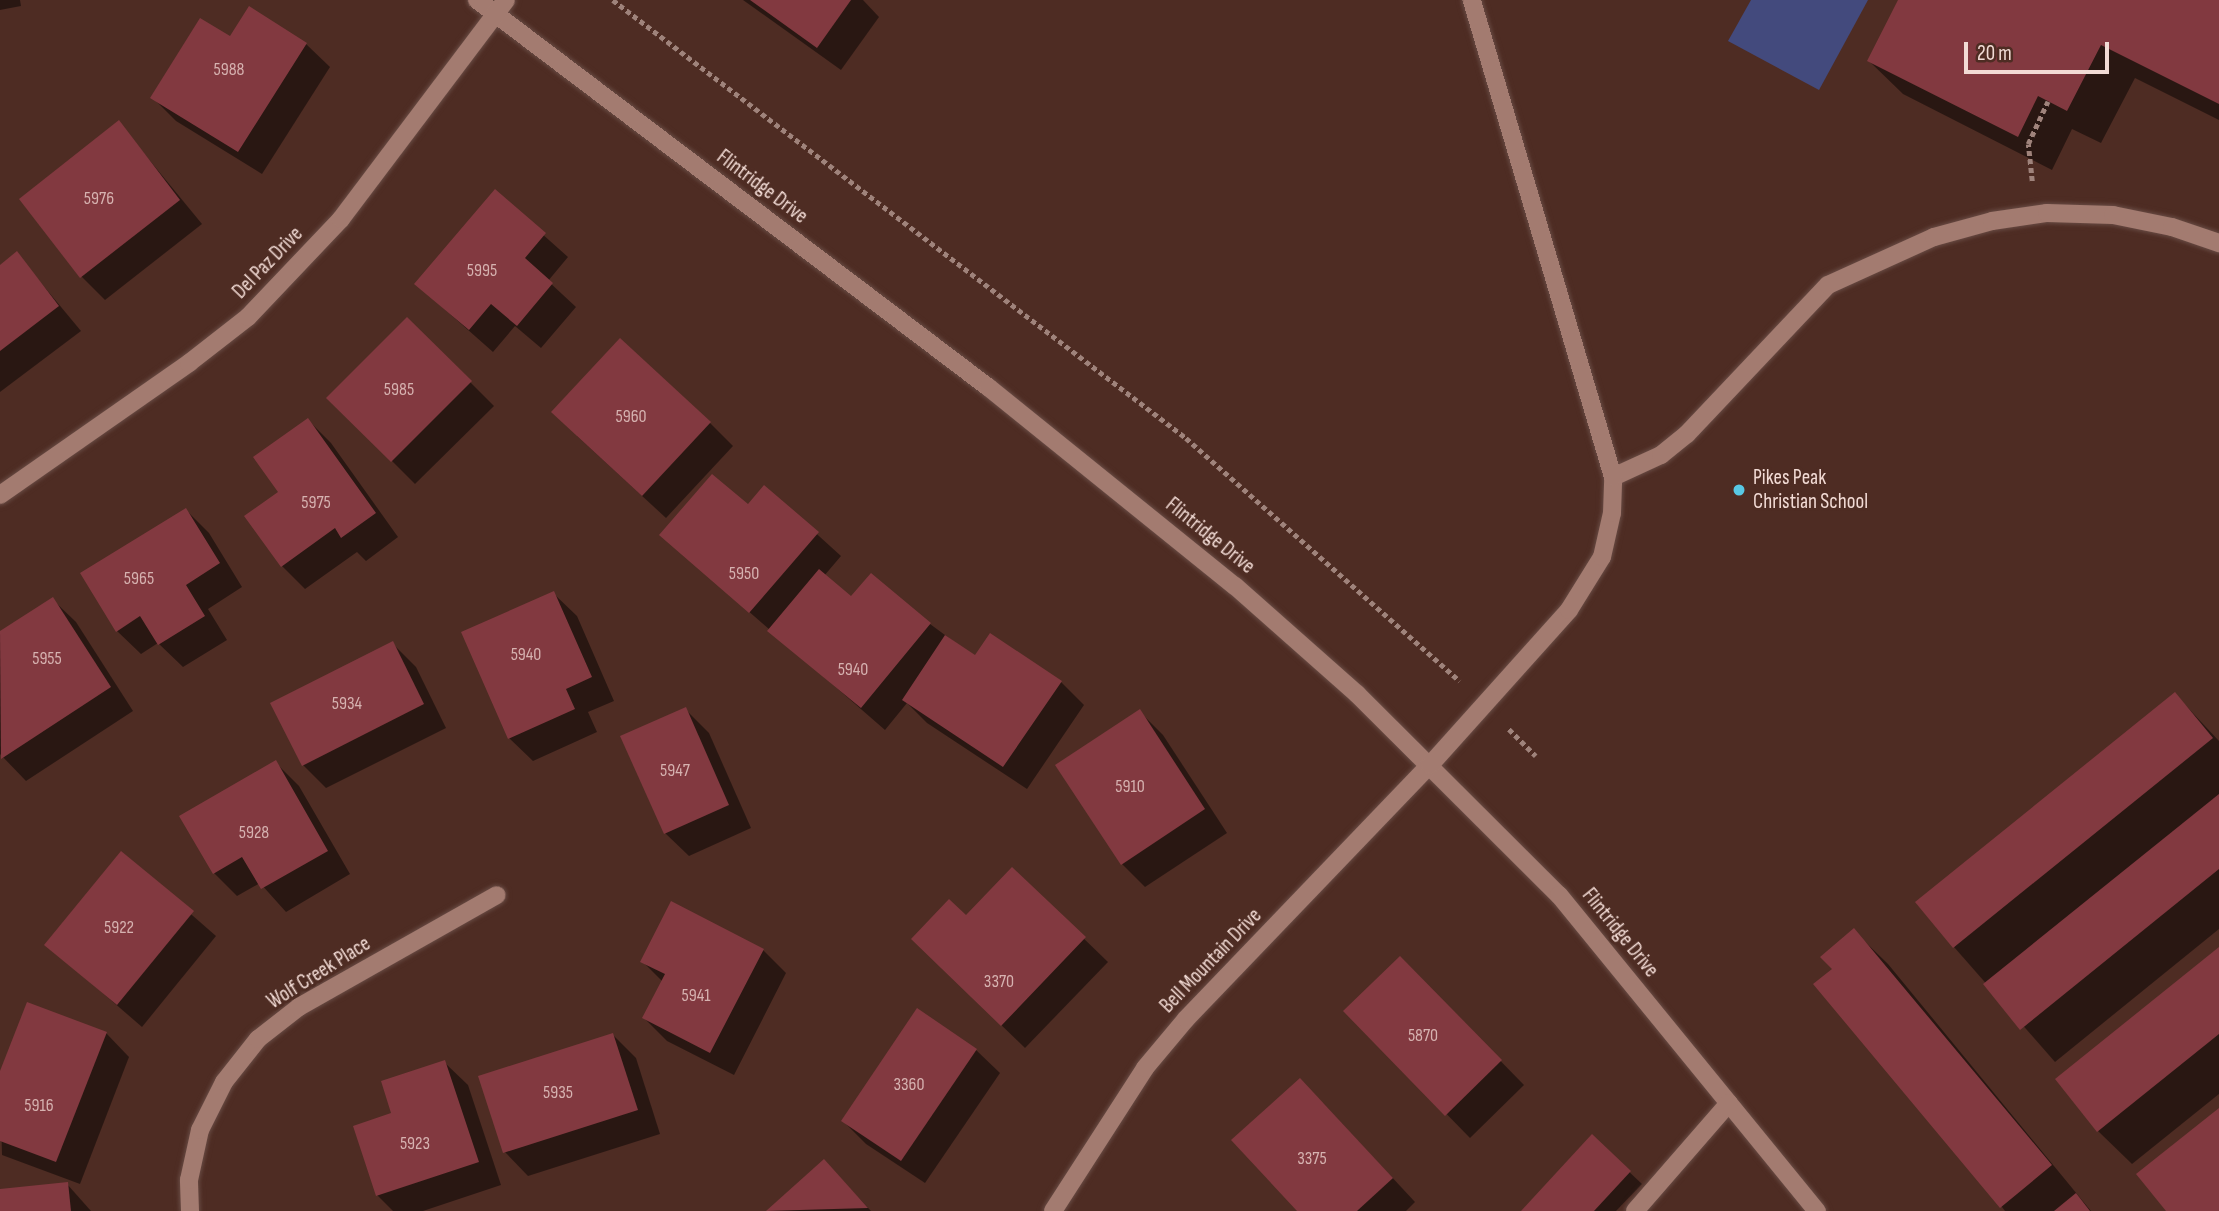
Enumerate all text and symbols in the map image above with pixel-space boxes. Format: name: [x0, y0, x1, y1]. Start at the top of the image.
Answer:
scale bar: [1967, 28, 2112, 72]
text: 20 m: [1977, 41, 2012, 66]
house number: 5988: [214, 59, 244, 81]
street label: Flintridge Drive: [712, 145, 812, 229]
house number: 5976: [84, 188, 114, 210]
street label: Del Paz Drive: [228, 222, 308, 304]
house number: 5995: [467, 260, 497, 282]
house number: 5985: [384, 379, 414, 401]
house number: 5960: [615, 406, 647, 428]
place label: Pikes Peak Christian School: [1753, 465, 1868, 515]
marker: Pikes Peak Christian School: [1731, 482, 1747, 498]
house number: 5975: [301, 492, 331, 514]
street label: Flintridge Drive: [1160, 492, 1260, 580]
house number: 5950: [729, 563, 759, 585]
house number: 5965: [124, 568, 154, 590]
house number: 5940: [511, 644, 541, 666]
house number: 5955: [32, 648, 62, 670]
house number: 5940: [838, 659, 868, 681]
house number: 5934: [332, 693, 362, 715]
house number: 5947: [660, 760, 690, 782]
house number: 5910: [1115, 776, 1145, 798]
house number: 5928: [239, 822, 269, 844]
street label: Flintridge Drive: [1576, 883, 1664, 983]
street label: Bell Mountain Drive: [1155, 904, 1267, 1018]
house number: 5922: [104, 917, 134, 939]
street label: Wolf Creek Place: [263, 931, 375, 1015]
house number: 3370: [984, 971, 1014, 993]
house number: 5941: [681, 985, 711, 1007]
house number: 5870: [1408, 1025, 1438, 1047]
house number: 3360: [894, 1074, 924, 1096]
house number: 5935: [543, 1082, 573, 1104]
house number: 5916: [24, 1095, 54, 1117]
house number: 5923: [400, 1133, 430, 1155]
house number: 3375: [1297, 1148, 1327, 1170]

